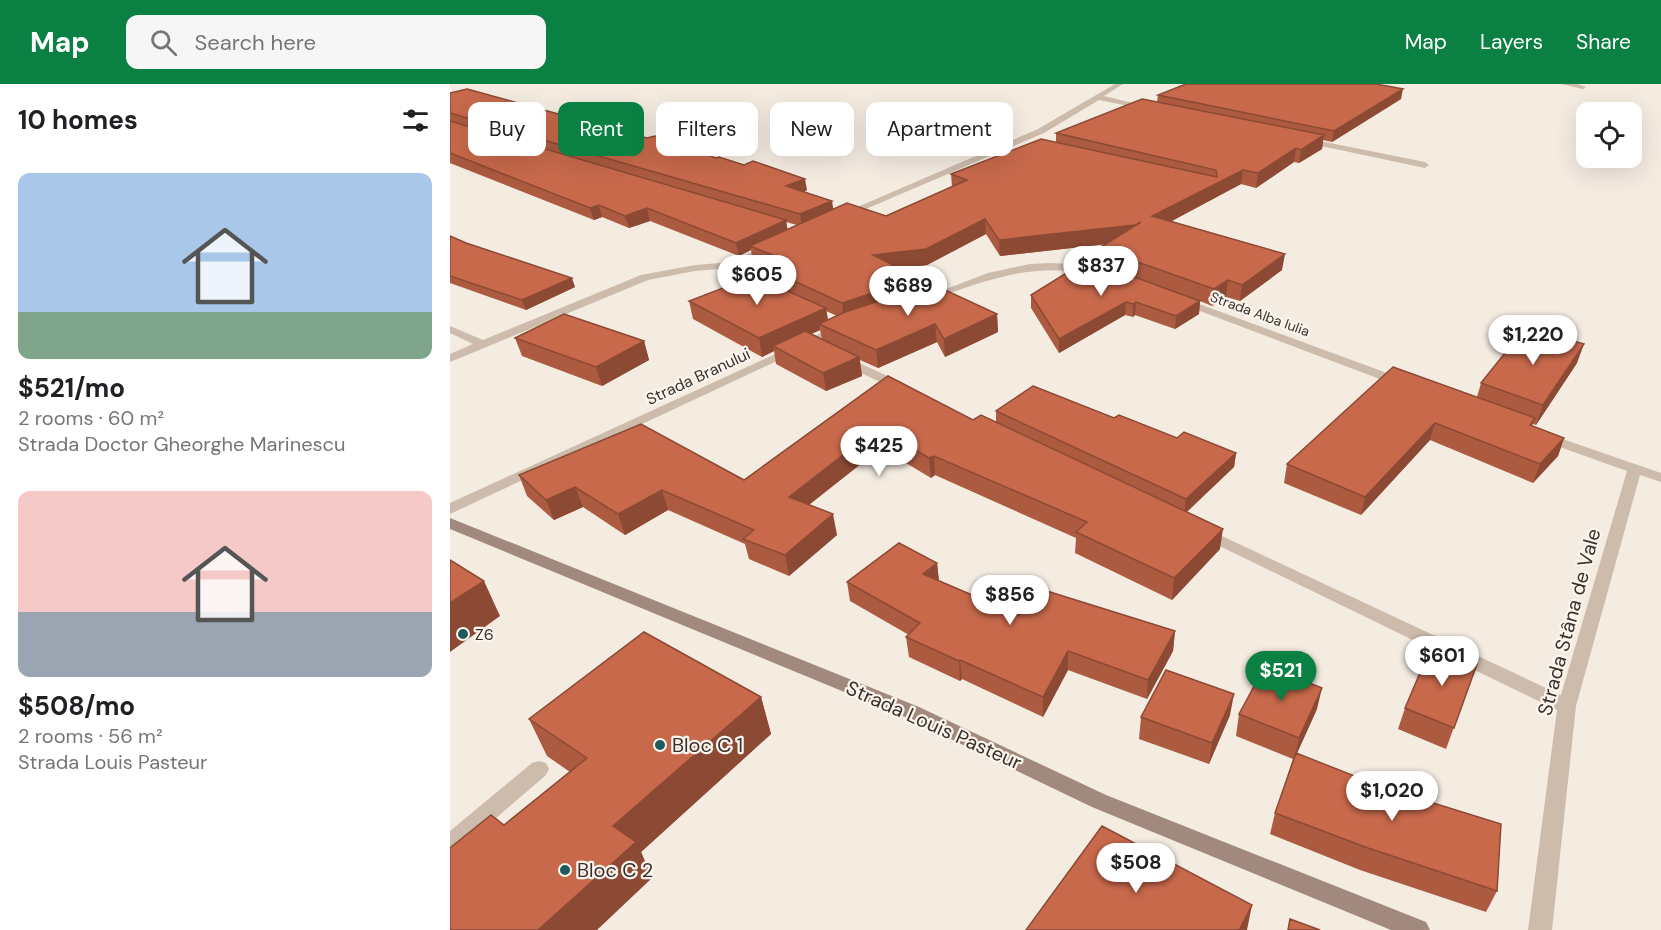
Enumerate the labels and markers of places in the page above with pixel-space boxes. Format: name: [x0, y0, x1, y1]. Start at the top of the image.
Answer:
pin: $837: [1065, 246, 1137, 297]
pin: $605: [721, 255, 793, 306]
pin: $689: [872, 266, 944, 317]
pin: $1,220: [1484, 315, 1582, 366]
pin: $425: [843, 426, 915, 477]
pin: $856: [974, 575, 1046, 626]
place label: Z6: [475, 624, 494, 645]
marker: Z6: [456, 627, 470, 641]
pin: $601: [1406, 636, 1478, 687]
pin: $521: [1245, 651, 1317, 702]
place label: Bloc C 1: [672, 732, 743, 758]
marker: Bloc C 1: [653, 738, 667, 752]
pin: $1,020: [1343, 771, 1441, 822]
pin: $508: [1100, 843, 1172, 894]
place label: Bloc C 2: [577, 857, 653, 883]
marker: Bloc C 2: [558, 863, 572, 877]

